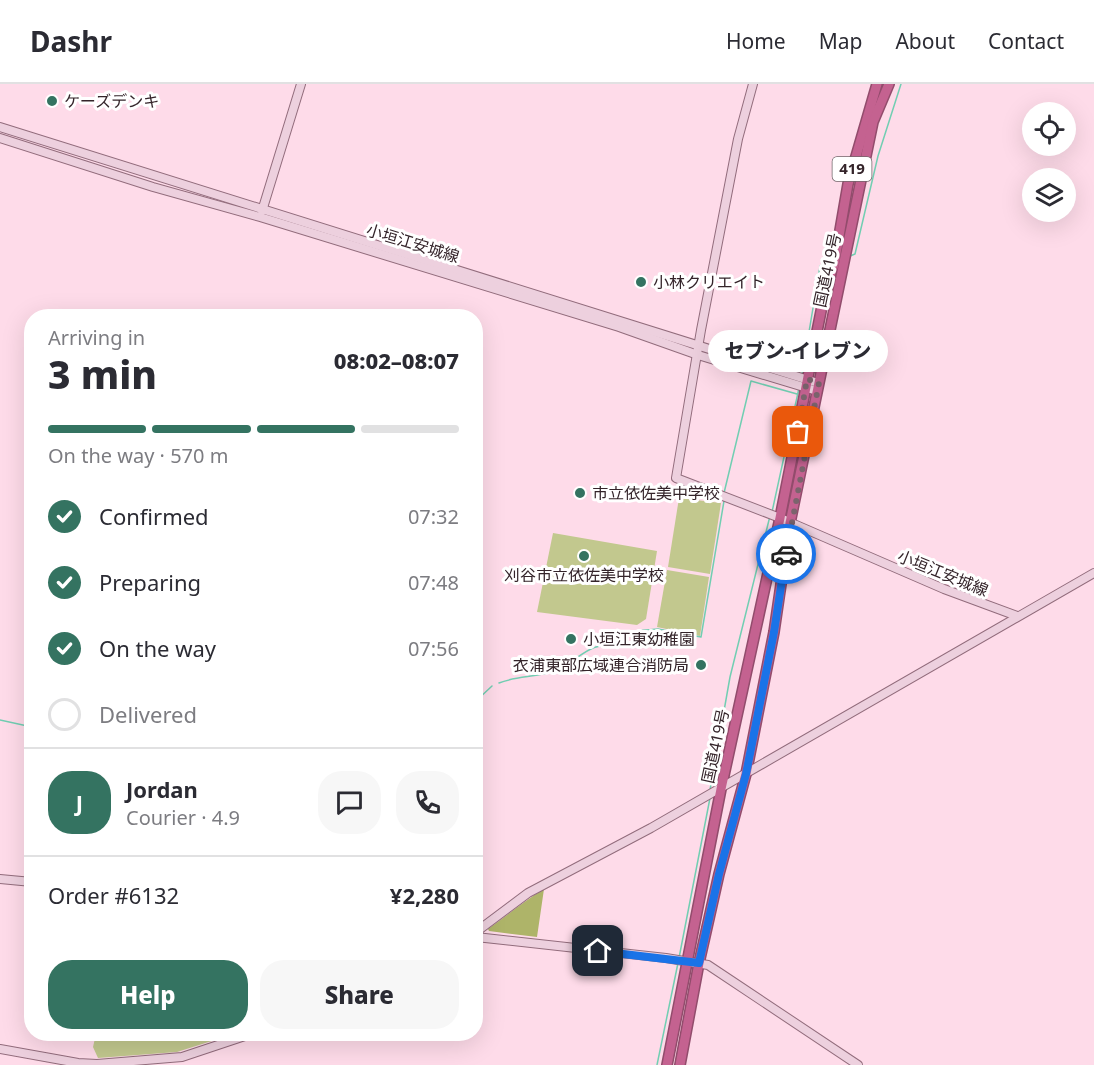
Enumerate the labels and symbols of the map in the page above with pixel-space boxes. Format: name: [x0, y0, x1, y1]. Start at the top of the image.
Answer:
place label: ケーズデンキ: [64, 90, 159, 112]
marker: ケーズデンキ: [45, 94, 59, 108]
road number: 419: [832, 157, 872, 181]
street label: 小垣江安城線: [364, 218, 462, 268]
street label: 国道419号: [808, 231, 846, 309]
place label: 小林クリエイト: [653, 271, 765, 293]
marker: 小林クリエイト: [634, 275, 648, 289]
callout: セブン-イレブン: [708, 330, 888, 372]
pin: [772, 406, 823, 457]
place label: 市立依佐美中学校: [592, 482, 720, 504]
marker: 市立依佐美中学校: [573, 486, 587, 500]
courier: [756, 524, 816, 584]
street label: 小垣江安城線: [894, 545, 992, 601]
marker: 刈谷市立依佐美中学校: [577, 549, 591, 563]
place label: 刈谷市立依佐美中学校: [504, 564, 664, 586]
place label: 小垣江東幼稚園: [583, 628, 695, 650]
marker: 小垣江東幼稚園: [564, 632, 578, 646]
place label: 衣浦東部広域連合消防局: [513, 654, 689, 676]
marker: 衣浦東部広域連合消防局: [694, 658, 708, 672]
street label: 国道419号: [696, 707, 734, 785]
pin: [572, 925, 623, 976]

